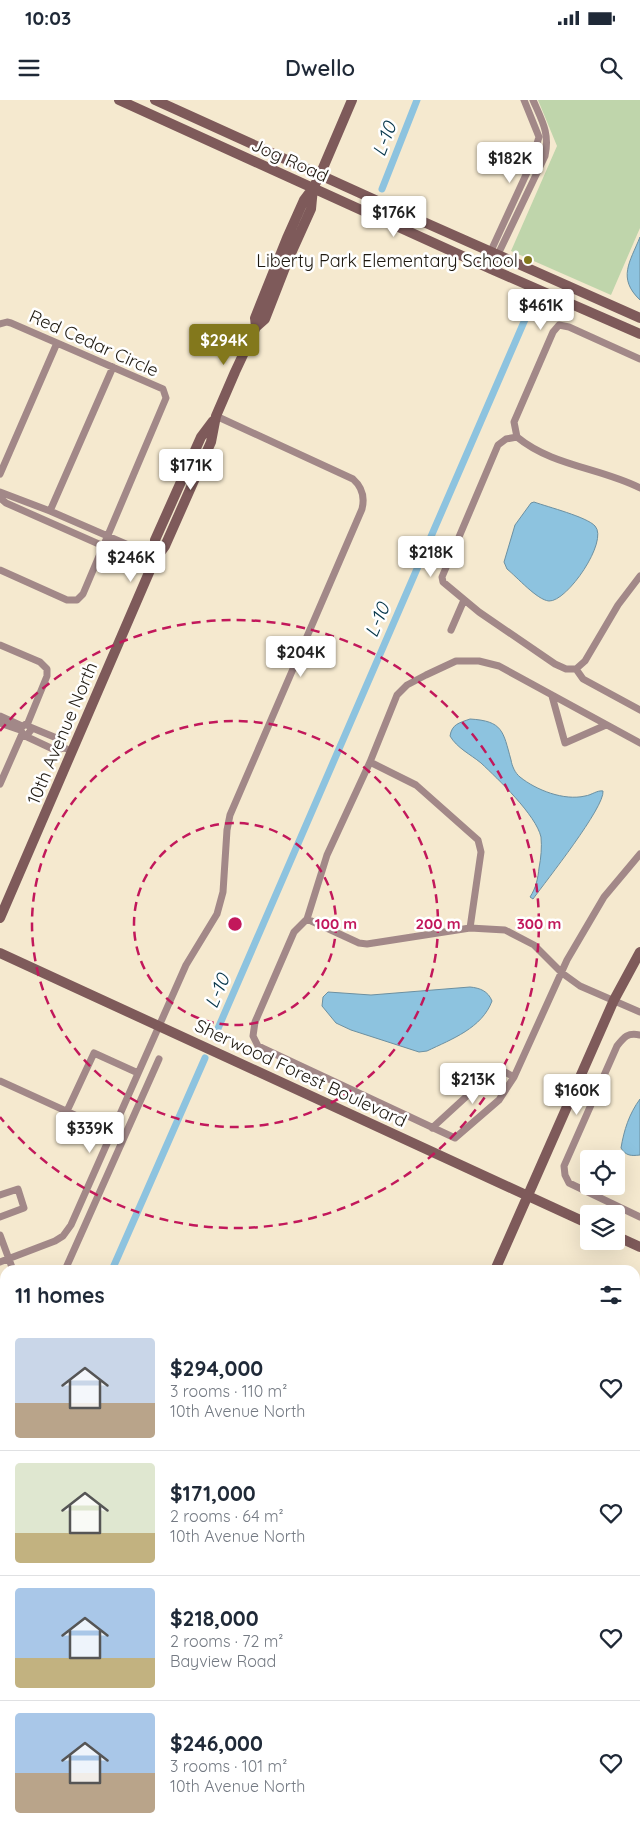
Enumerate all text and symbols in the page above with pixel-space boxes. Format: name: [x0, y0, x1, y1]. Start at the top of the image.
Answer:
text: 10:03: [25, 6, 71, 30]
icon: menu: [15, 54, 43, 82]
text: Dwello: [285, 54, 355, 82]
icon: search: [597, 54, 625, 82]
water label: L-10: [367, 117, 402, 160]
street label: Jog Road: [248, 133, 332, 187]
pin: $182K: [475, 142, 545, 184]
text: $182K: [488, 148, 532, 168]
pin: $176K: [359, 196, 429, 238]
text: $176K: [372, 202, 416, 222]
place label: Liberty Park Elementary School: [256, 249, 518, 272]
marker: Liberty Park Elementary School: [522, 254, 534, 266]
pin: $461K: [506, 288, 576, 331]
text: $461K: [519, 295, 563, 315]
street label: Red Cedar Circle: [26, 304, 162, 382]
pin: $294K: [189, 324, 259, 366]
text: $294K: [200, 330, 248, 350]
pin: $171K: [156, 448, 226, 491]
text: $171K: [170, 455, 212, 475]
pin: $218K: [396, 536, 466, 578]
pin: $246K: [96, 540, 166, 583]
text: $218K: [409, 542, 453, 562]
text: $246K: [107, 547, 155, 567]
water label: L-10: [359, 598, 396, 641]
pin: $204K: [266, 636, 336, 678]
text: $204K: [277, 642, 325, 662]
street label: 10th Avenue North: [22, 658, 102, 808]
text: 100 m: [315, 914, 357, 933]
text: 200 m: [416, 914, 461, 933]
text: 300 m: [517, 914, 561, 933]
centre of rings: [226, 915, 244, 933]
water label: L-10: [199, 969, 236, 1012]
street label: Sherwood Forest Boulevard: [191, 1014, 411, 1132]
pin: $213K: [438, 1062, 508, 1105]
text: $213K: [451, 1069, 495, 1089]
pin: $160K: [542, 1074, 612, 1116]
text: $160K: [555, 1080, 599, 1100]
pin: $339K: [55, 1112, 125, 1154]
text: $339K: [67, 1118, 113, 1138]
map controls: [580, 1150, 625, 1250]
button: locate: [580, 1150, 625, 1195]
button: layers: [580, 1205, 625, 1250]
icon: filters: [597, 1281, 625, 1309]
text: 11 homes: [15, 1282, 105, 1308]
text: $294,000: [170, 1355, 263, 1381]
icon: home: [55, 1358, 115, 1418]
icon: heart: [597, 1374, 625, 1402]
text: 3 rooms · 110 m²: [170, 1381, 287, 1401]
text: 10th Avenue North: [170, 1401, 305, 1421]
text: $171,000: [170, 1480, 256, 1506]
icon: home: [55, 1483, 115, 1543]
icon: heart: [597, 1499, 625, 1527]
text: 2 rooms · 64 m²: [170, 1506, 284, 1526]
text: 10th Avenue North: [170, 1526, 305, 1546]
text: $218,000: [170, 1605, 259, 1631]
icon: home: [55, 1608, 115, 1668]
icon: heart: [597, 1624, 625, 1652]
text: 2 rooms · 72 m²: [170, 1631, 283, 1651]
text: Bayview Road: [170, 1651, 276, 1671]
text: $246,000: [170, 1730, 263, 1756]
icon: home: [55, 1733, 115, 1793]
icon: heart: [597, 1749, 625, 1777]
text: 3 rooms · 101 m²: [170, 1756, 287, 1776]
text: 10th Avenue North: [170, 1776, 305, 1796]

